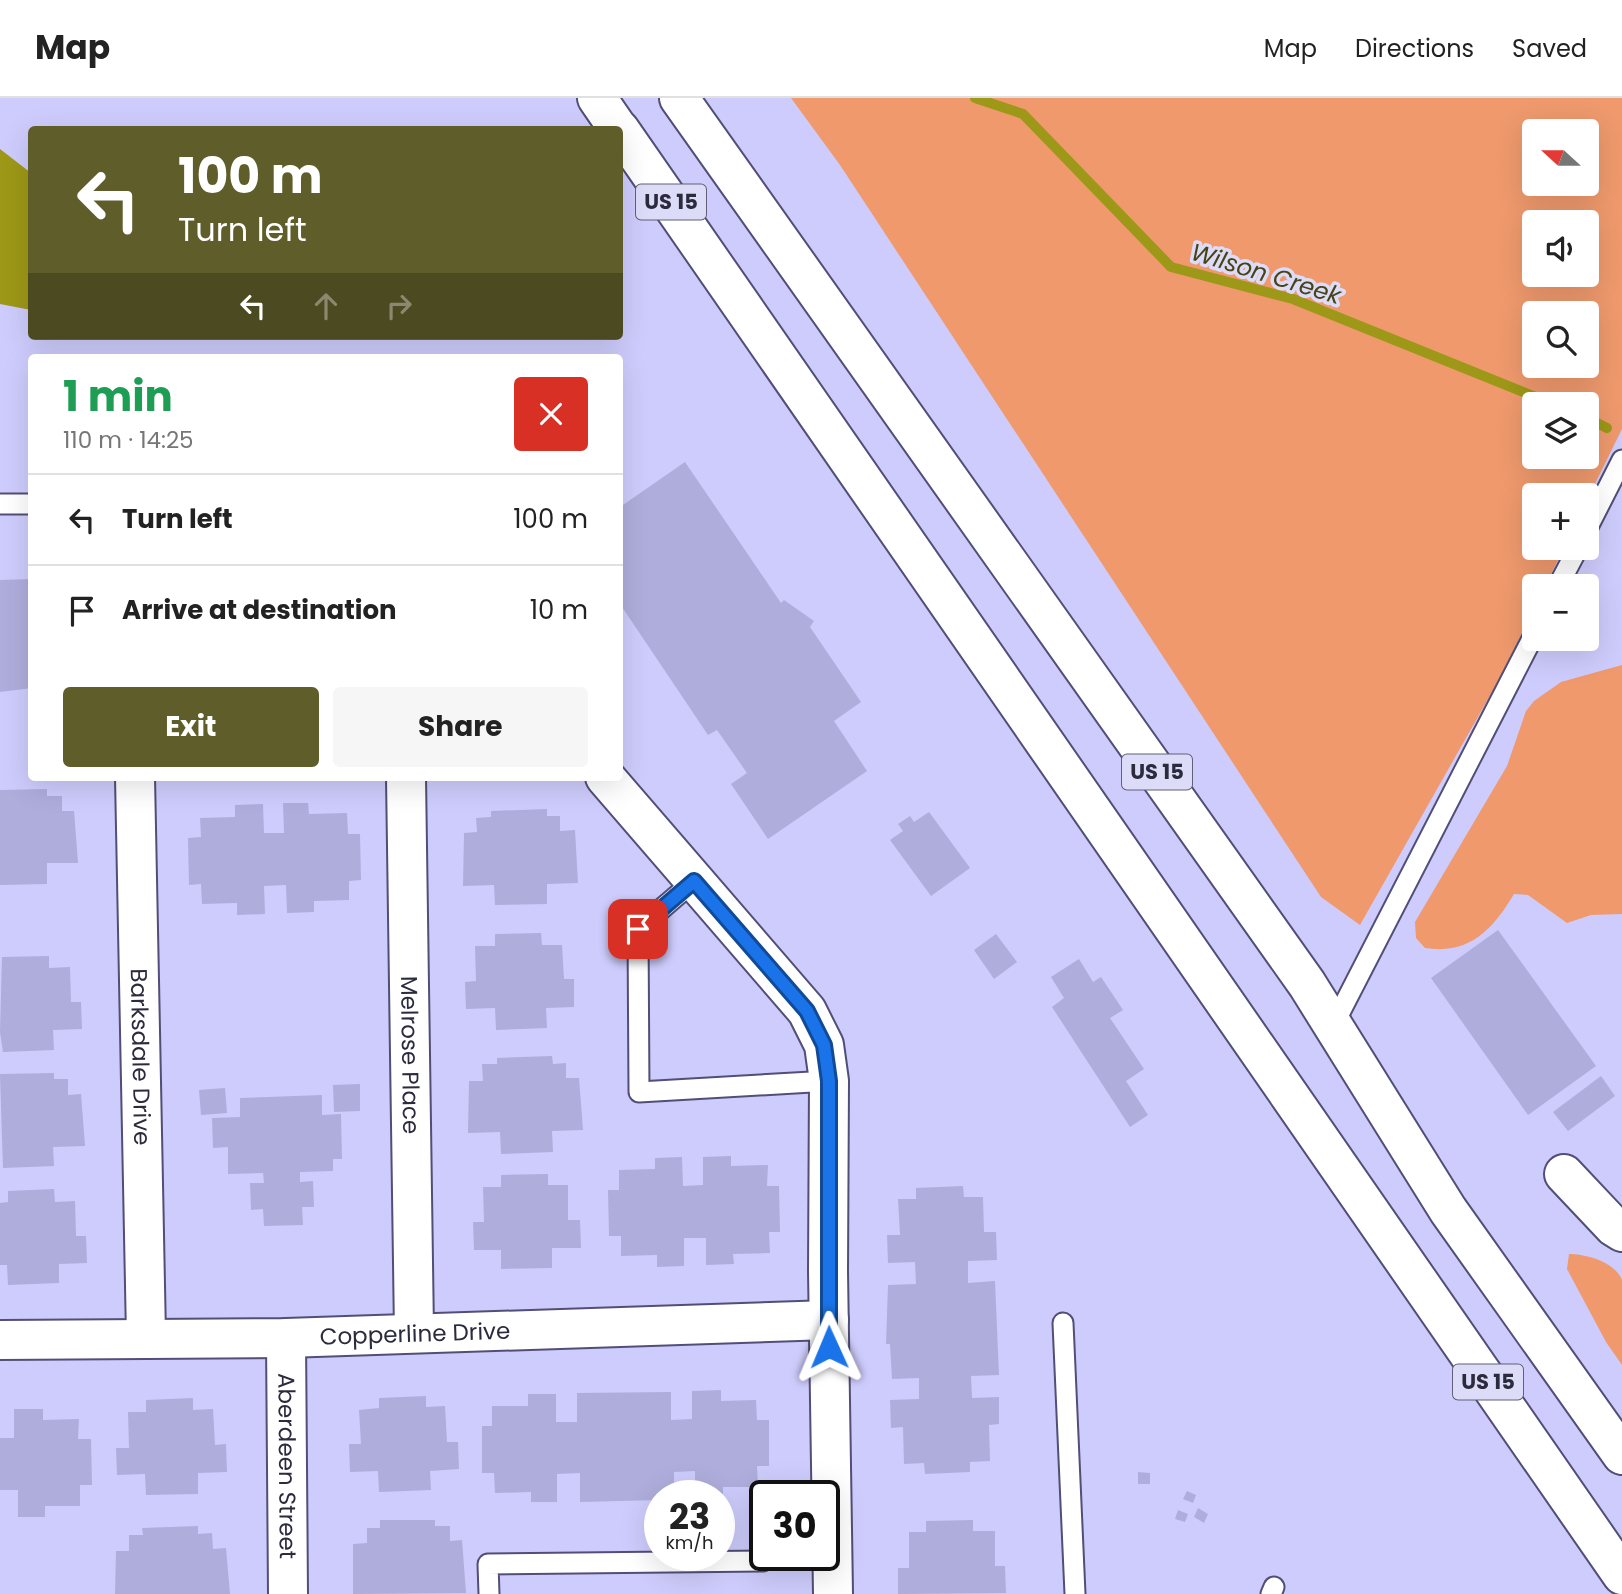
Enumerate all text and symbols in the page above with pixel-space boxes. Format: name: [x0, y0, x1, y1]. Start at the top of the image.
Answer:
text: Map: [35, 24, 110, 71]
text: Map: [1264, 32, 1317, 65]
text: Directions: [1355, 32, 1474, 65]
text: Saved: [1512, 32, 1587, 65]
north arrow: [1522, 119, 1600, 196]
map controls: [1522, 119, 1599, 651]
text: 100 m: [178, 142, 323, 210]
icon: left: [63, 154, 154, 245]
road number: US 15: [636, 184, 706, 220]
text: Turn left: [178, 207, 307, 252]
button: sound: [1522, 210, 1599, 287]
water label: Wilson Creek: [1187, 235, 1347, 312]
icon: left: [234, 287, 272, 325]
icon: ahead: [307, 287, 345, 325]
icon: right: [380, 287, 418, 325]
button: search: [1522, 301, 1599, 378]
text: 1 min: [63, 367, 173, 426]
button: close: [514, 377, 588, 451]
button: layers: [1522, 392, 1599, 469]
text: 110 m · 14:25: [63, 424, 194, 456]
button: +: [1522, 483, 1599, 560]
icon: left: [63, 501, 101, 539]
text: Turn left: [122, 501, 233, 537]
text: 100 m: [513, 501, 588, 537]
button: −: [1522, 574, 1599, 651]
icon: arrive: [63, 592, 101, 630]
text: Arrive at destination: [122, 592, 397, 628]
text: 10 m: [530, 592, 588, 628]
button: Exit: [63, 687, 319, 767]
button: Share: [333, 687, 588, 767]
road number: US 15: [1122, 754, 1192, 790]
pin: [608, 899, 668, 959]
icon: arrive: [619, 910, 657, 948]
street label: Barksdale Drive: [123, 968, 158, 1146]
street label: Melrose Place: [393, 976, 427, 1134]
position arrow: [792, 1310, 866, 1384]
street label: Copperline Drive: [319, 1315, 511, 1353]
road number: US 15: [1453, 1364, 1523, 1400]
street label: Aberdeen Street: [270, 1373, 304, 1559]
speed limit sign: 30: [749, 1480, 840, 1571]
text: 23: [669, 1492, 710, 1541]
text: km/h: [666, 1530, 713, 1555]

